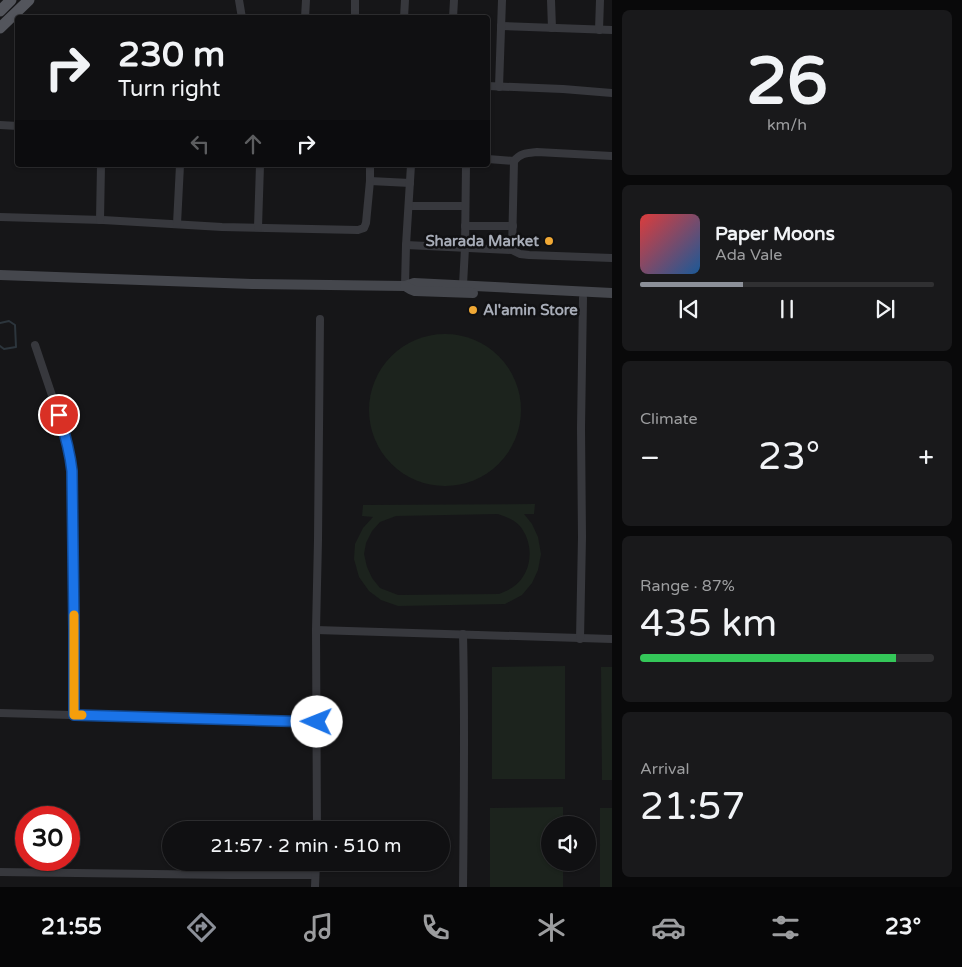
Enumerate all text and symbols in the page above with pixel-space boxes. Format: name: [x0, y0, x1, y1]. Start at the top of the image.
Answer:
text: 230 m: [118, 34, 225, 76]
icon: right: [35, 35, 100, 100]
text: 26: [746, 43, 828, 122]
text: Turn right: [118, 76, 220, 102]
text: km/h: [767, 115, 807, 135]
icon: left: [186, 130, 214, 158]
icon: ahead: [239, 130, 267, 158]
icon: right: [292, 130, 320, 158]
text: Paper Moons: [715, 223, 835, 245]
place label: Sharada Market: [425, 232, 539, 250]
marker: Sharada Market: [543, 235, 555, 247]
text: Ada Vale: [715, 245, 782, 265]
icon: previous: [675, 295, 703, 323]
icon: pause: [773, 295, 801, 323]
icon: next: [871, 295, 899, 323]
place label: Al'amin Store: [483, 301, 578, 319]
marker: Al'amin Store: [467, 304, 479, 316]
pin: [38, 394, 80, 436]
icon: arrive: [45, 401, 73, 429]
text: Climate: [640, 409, 698, 429]
text: 23°: [758, 434, 820, 480]
text: −: [640, 441, 660, 475]
text: +: [918, 441, 934, 475]
text: Range · 87%: [640, 576, 735, 596]
text: 435 km: [640, 601, 777, 647]
position arrow: [290, 695, 342, 747]
text: Arrival: [640, 759, 689, 779]
text: 21:57: [640, 784, 745, 830]
speed limit sign: 30: [15, 806, 80, 871]
map controls: [541, 816, 596, 871]
button: sound: [541, 816, 596, 871]
text: 21:57 · 2 min · 510 m: [210, 835, 402, 857]
icon: directions: [184, 910, 219, 945]
icon: music: [301, 910, 336, 945]
icon: phone: [418, 910, 453, 945]
icon: climate: [534, 910, 569, 945]
icon: car: [651, 910, 686, 945]
icon: filters: [768, 910, 803, 945]
text: 21:55: [41, 914, 102, 940]
text: 23°: [885, 914, 921, 940]

